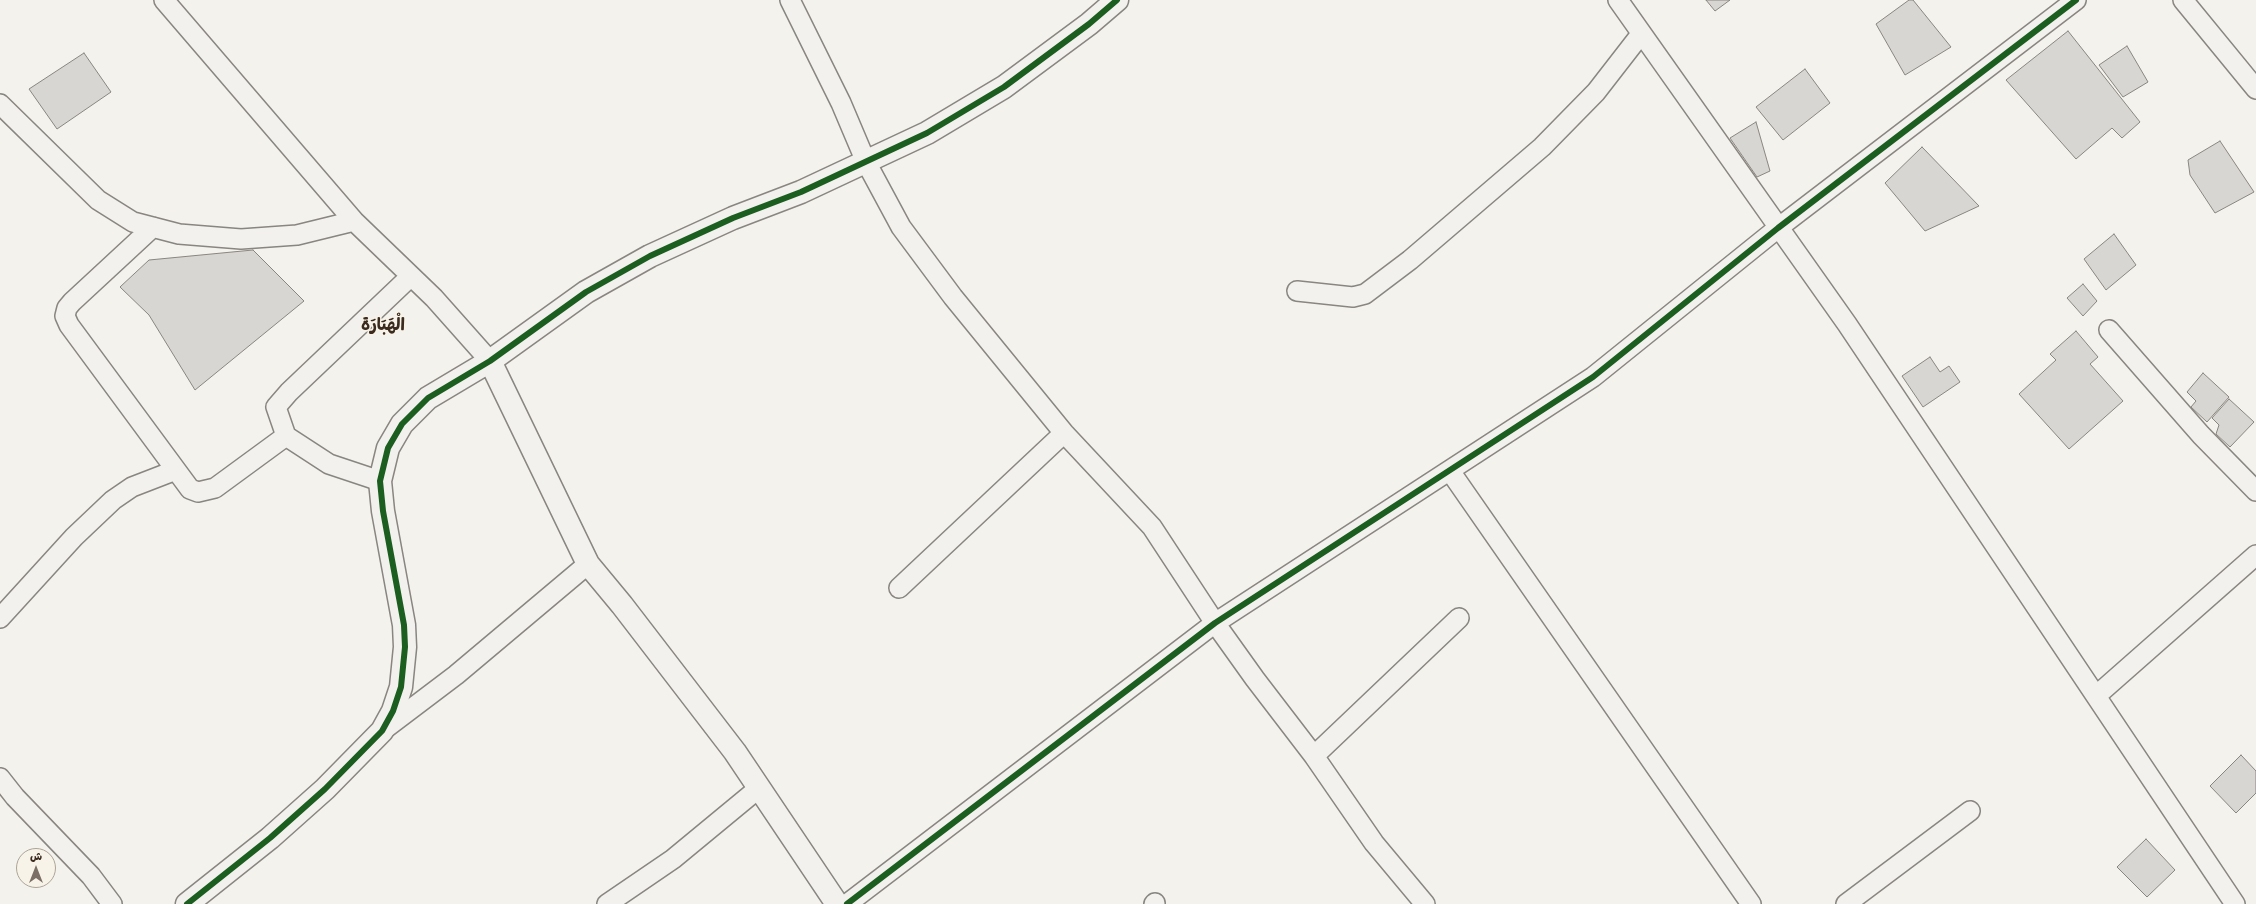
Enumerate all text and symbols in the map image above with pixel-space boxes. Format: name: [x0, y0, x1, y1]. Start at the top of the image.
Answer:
district label: الْهَبَارَة: [361, 317, 405, 337]
north arrow: [16, 848, 56, 888]
text: ش: [30, 848, 42, 866]

